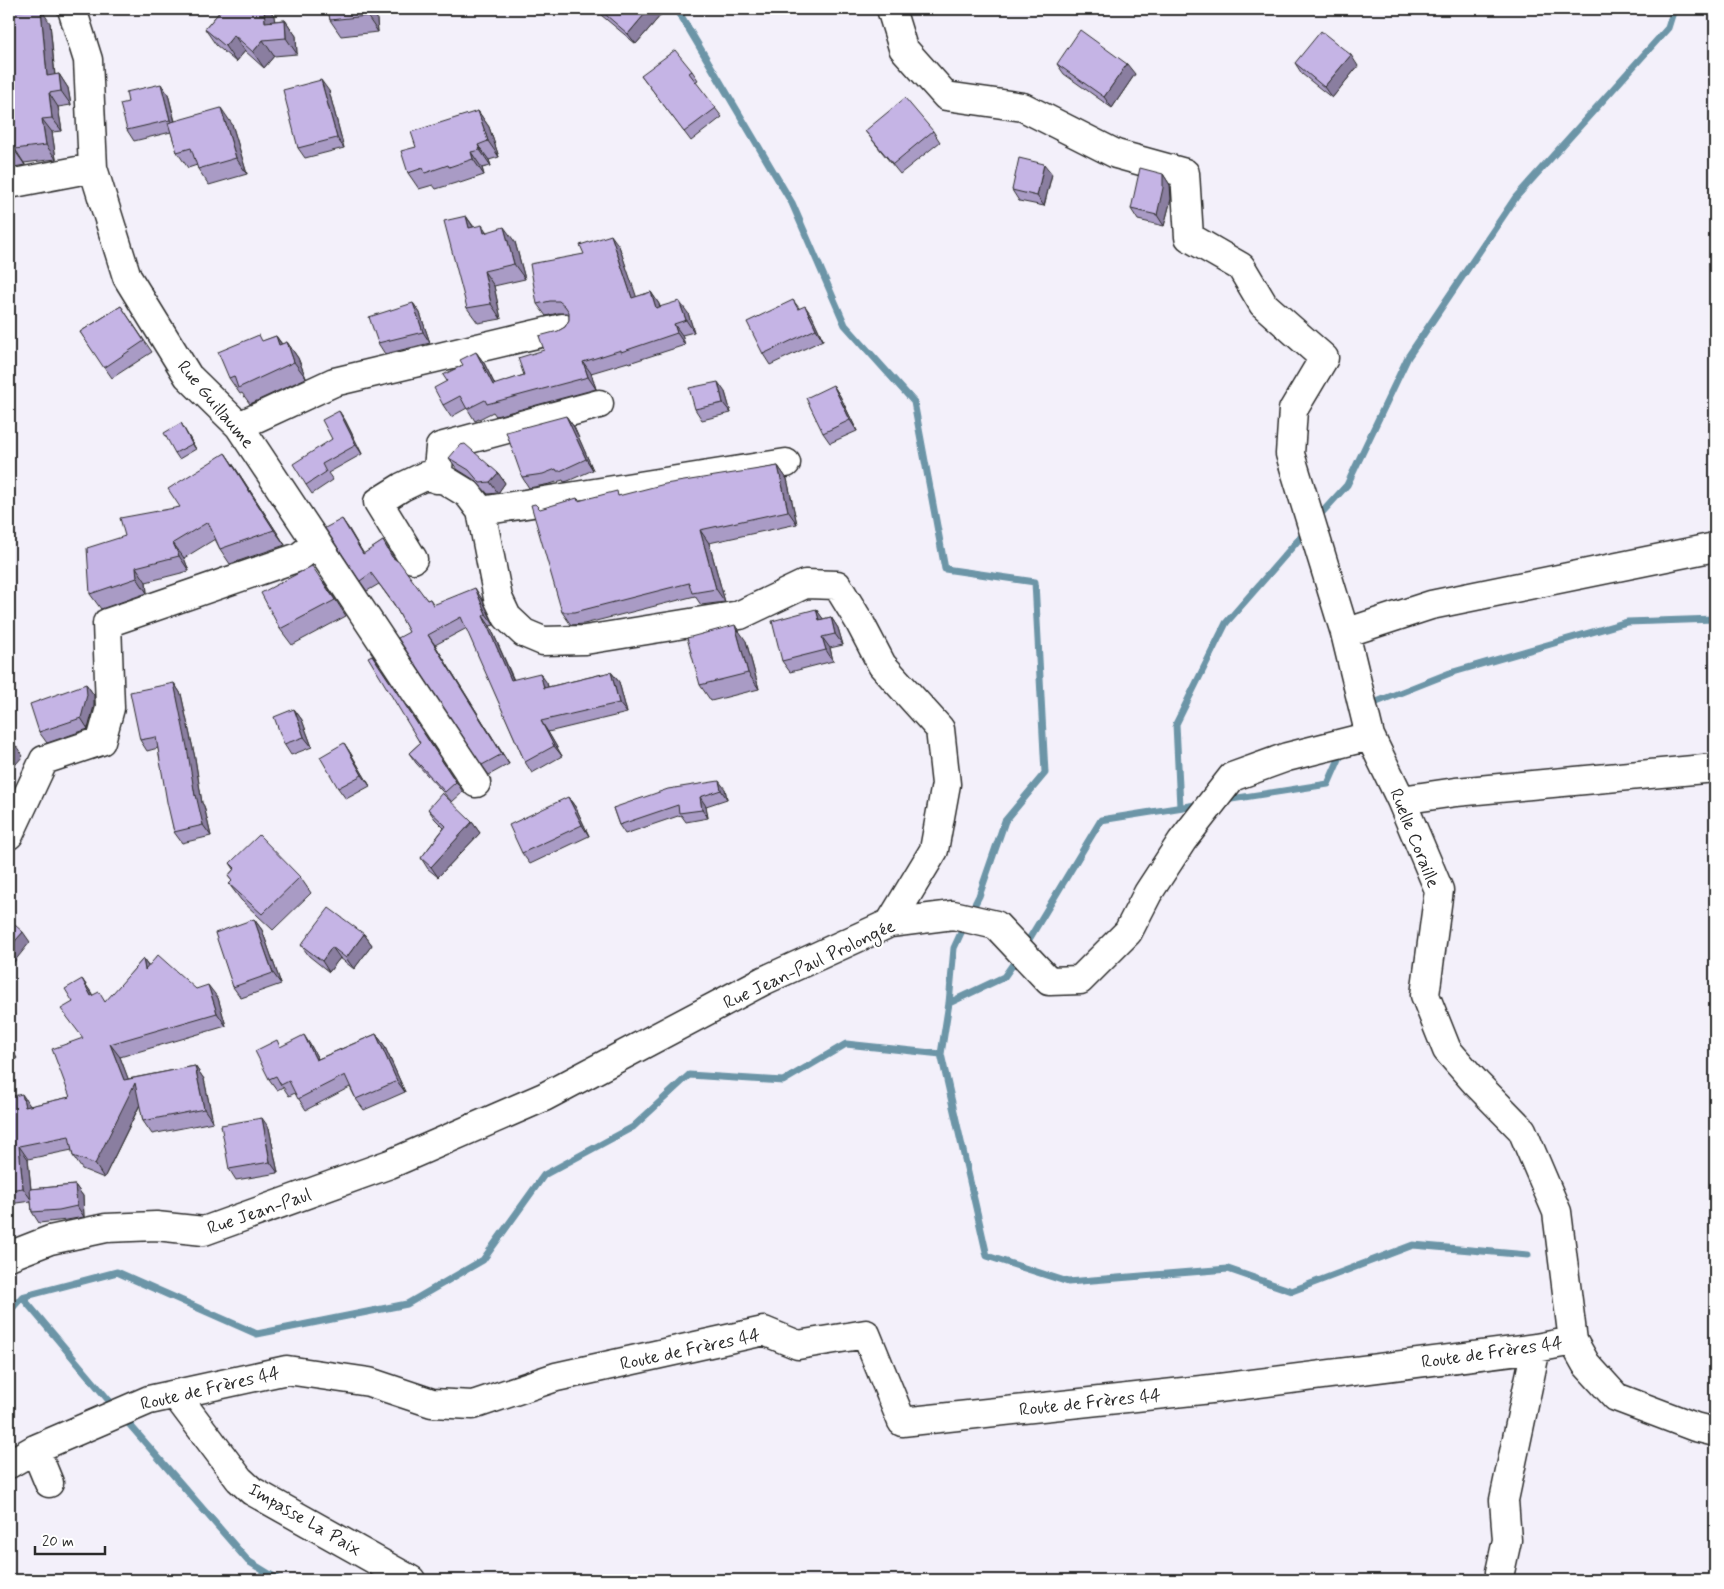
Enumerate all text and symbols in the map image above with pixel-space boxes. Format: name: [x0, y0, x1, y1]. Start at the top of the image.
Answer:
street label: Rue Guillaume: [171, 356, 259, 454]
street label: Ruelle Coraille: [1383, 785, 1445, 892]
street label: Rue Jean-Paul Prolongée: [720, 914, 900, 1016]
street label: Rue Jean-Paul: [204, 1183, 314, 1241]
street label: Route de Frères 44: [618, 1323, 762, 1377]
street label: Route de Frères 44: [1420, 1331, 1564, 1375]
street label: Route de Frères 44: [138, 1361, 282, 1417]
street label: Route de Frères 44: [1018, 1384, 1162, 1422]
street label: Impasse La Paix: [244, 1478, 365, 1562]
scale bar: [35, 1524, 105, 1556]
text: 20 m: [42, 1532, 74, 1552]

